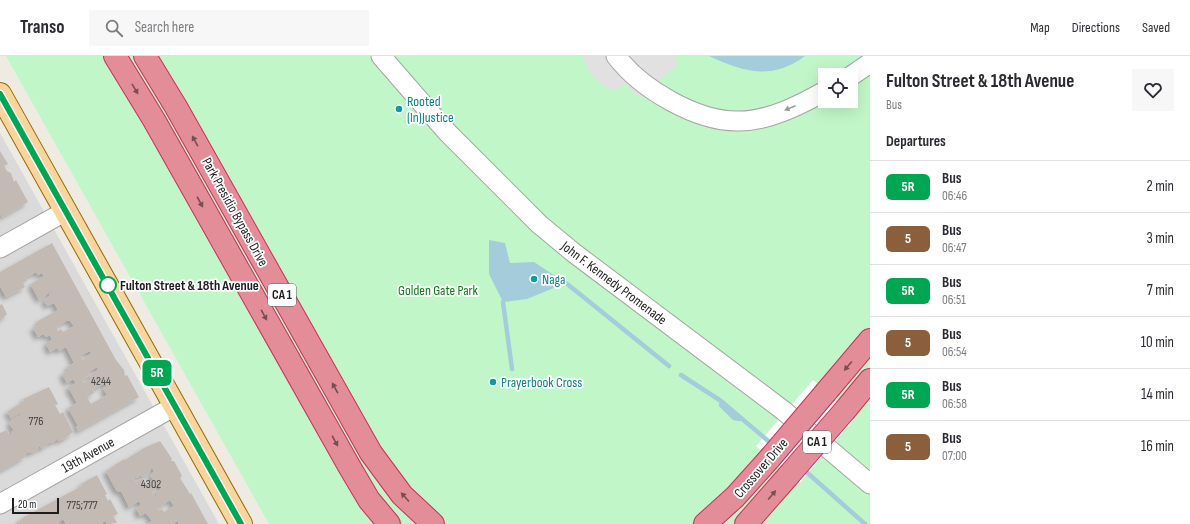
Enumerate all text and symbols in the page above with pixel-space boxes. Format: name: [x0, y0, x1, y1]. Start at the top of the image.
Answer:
search box: [89, 10, 369, 46]
text: Transo: [20, 16, 65, 39]
icon: search: [103, 17, 125, 39]
text: Search here: [135, 18, 194, 37]
text: Map: [1030, 19, 1050, 36]
text: Directions: [1072, 19, 1120, 36]
text: Saved: [1142, 19, 1170, 36]
map controls: [818, 68, 858, 108]
button: locate: [818, 68, 858, 108]
button: heart: [1132, 69, 1174, 111]
text: Fulton Street & 18th Avenue: [886, 70, 1074, 93]
one-way arrow: [132, 83, 139, 95]
place label: Rooted (In)Justice: [407, 93, 454, 126]
text: Bus: [886, 97, 902, 113]
marker: Rooted (In)Justice: [394, 104, 404, 114]
one-way arrow: [784, 106, 796, 112]
text: Departures: [886, 132, 946, 151]
one-way arrow: [192, 135, 198, 147]
street label: Park Presidio Bypass Drive: [198, 155, 272, 269]
text: Bus: [942, 169, 961, 188]
text: 2 min: [1147, 177, 1174, 196]
text: 5R: [901, 178, 915, 195]
text: 06:46: [942, 188, 967, 204]
one-way arrow: [197, 196, 204, 208]
text: Bus: [942, 221, 961, 240]
text: 3 min: [1146, 229, 1174, 248]
text: 5: [905, 230, 911, 247]
street label: John F. Kennedy Promenade: [557, 237, 670, 328]
text: 06:47: [942, 240, 967, 256]
place label: Naga: [542, 271, 565, 288]
text: Bus: [942, 273, 961, 292]
marker: Naga: [529, 274, 539, 284]
marker: Fulton Street & 18th Avenue: [99, 276, 117, 294]
place label: Fulton Street & 18th Avenue: [120, 277, 259, 294]
text: 7 min: [1147, 281, 1174, 300]
park label: Golden Gate Park: [398, 282, 479, 299]
text: 5R: [901, 282, 915, 299]
road number: CA 1: [268, 284, 296, 306]
text: 06:51: [942, 292, 966, 308]
one-way arrow: [261, 309, 267, 321]
text: Bus: [942, 325, 961, 344]
text: 10 min: [1141, 333, 1174, 352]
text: 5: [905, 334, 911, 351]
text: 06:54: [942, 344, 967, 360]
line badge: 5R: [139, 360, 175, 386]
one-way arrow: [844, 361, 853, 371]
text: 5R: [150, 364, 164, 381]
house number: 4244: [91, 374, 111, 389]
place label: Prayerbook Cross: [501, 374, 582, 391]
marker: Prayerbook Cross: [488, 377, 498, 387]
text: Bus: [942, 377, 961, 396]
one-way arrow: [331, 382, 338, 394]
text: 14 min: [1141, 385, 1174, 404]
text: 5R: [901, 386, 915, 403]
text: 06:58: [942, 396, 967, 412]
house number: 776: [29, 414, 43, 429]
text: Bus: [942, 429, 961, 448]
road number: CA 1: [803, 431, 831, 453]
street label: 19th Avenue: [59, 434, 117, 476]
one-way arrow: [331, 435, 338, 446]
street label: Crossover Drive: [730, 435, 792, 501]
text: 16 min: [1141, 437, 1174, 456]
text: 5: [905, 438, 911, 455]
text: 07:00: [942, 448, 967, 464]
house number: 4302: [141, 477, 161, 492]
one-way arrow: [767, 490, 776, 500]
one-way arrow: [400, 492, 410, 502]
scale bar: [12, 496, 59, 515]
text: 20 m: [18, 498, 36, 511]
house number: 775;777: [66, 498, 98, 513]

